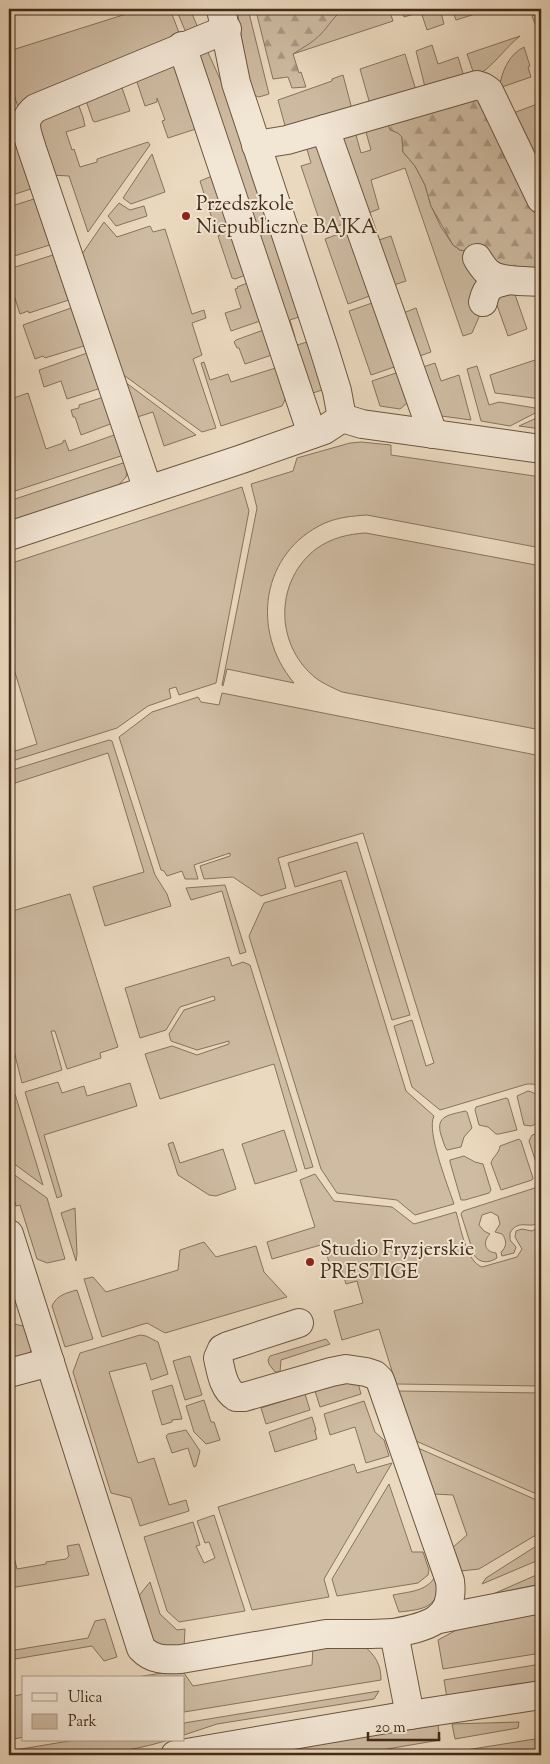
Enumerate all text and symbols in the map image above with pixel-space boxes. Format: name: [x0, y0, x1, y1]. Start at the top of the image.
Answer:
place label: Przedszkole Niepubliczne BAJKA: [196, 191, 377, 243]
marker: Przedszkole Niepubliczne BAJKA: [180, 210, 192, 222]
place label: Studio Fryzjerskie PRESTIGE: [320, 1236, 474, 1288]
marker: Studio Fryzjerskie PRESTIGE: [304, 1256, 316, 1268]
legend: [22, 1676, 185, 1742]
text: Ulica: [68, 1688, 102, 1709]
scale bar: [368, 1709, 439, 1741]
text: Park: [68, 1712, 97, 1733]
text: 20 m: [375, 1718, 406, 1739]

